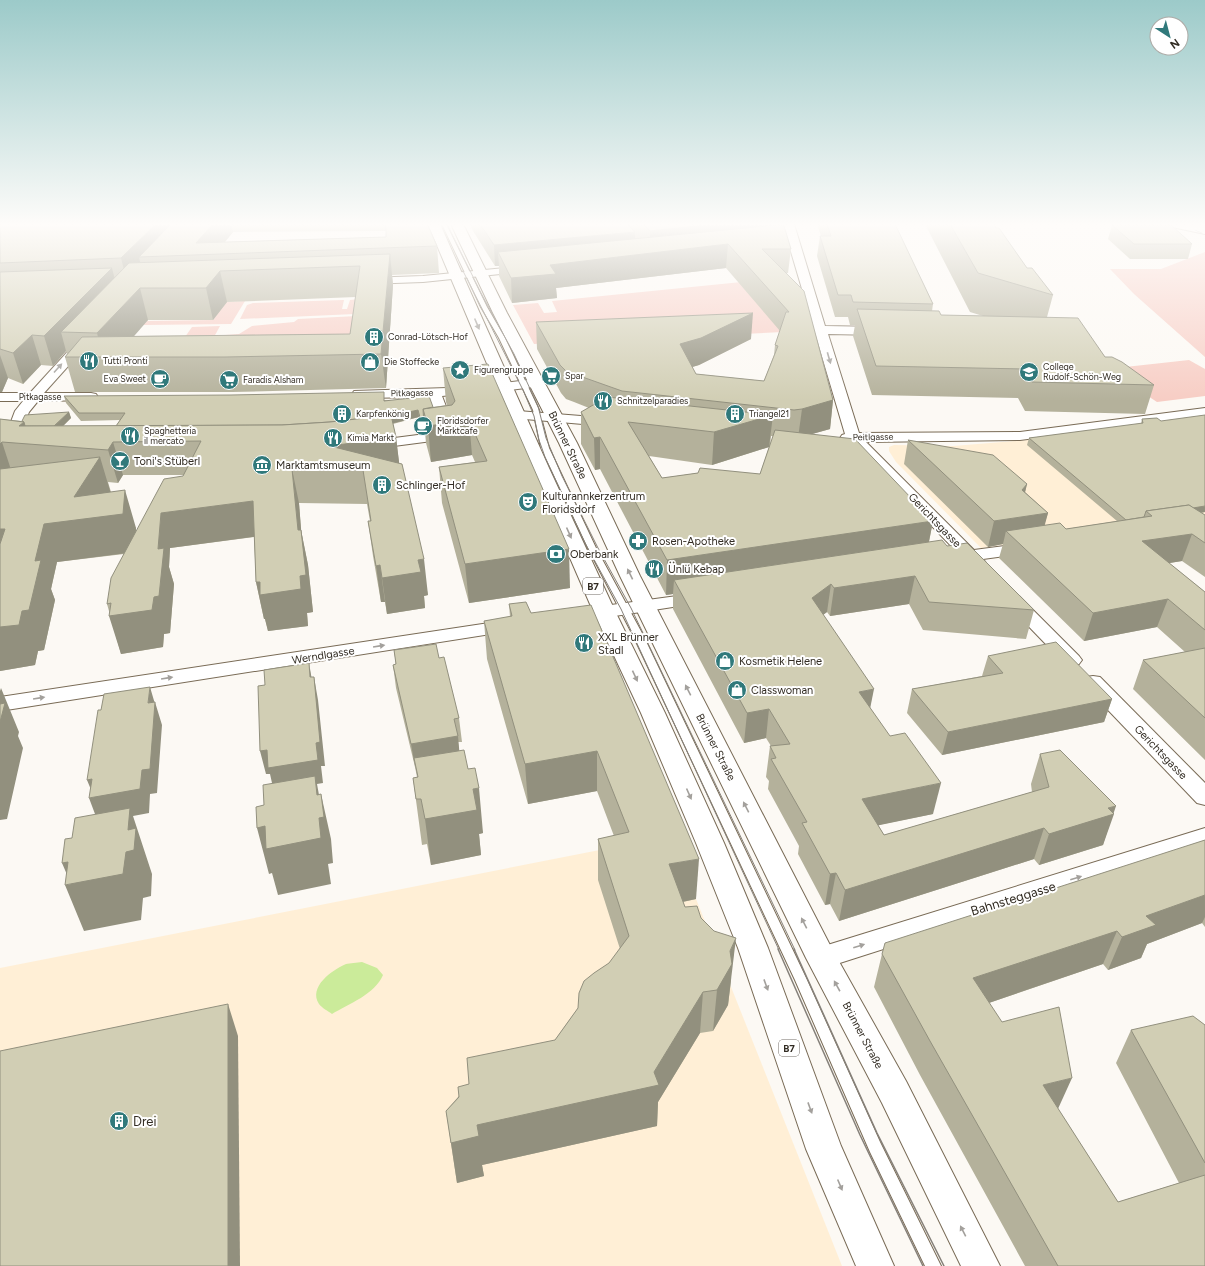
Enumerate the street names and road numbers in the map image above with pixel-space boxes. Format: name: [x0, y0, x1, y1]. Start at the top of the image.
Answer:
street label: Pitkagasse: [391, 387, 434, 398]
street label: Pitkagasse: [19, 391, 61, 402]
street label: Brünner Straße: [546, 409, 590, 481]
street label: Peitlgasse: [853, 431, 894, 442]
street label: Gerichtsgasse: [906, 491, 964, 550]
road number: B7: [583, 578, 603, 594]
street label: Werndlgasse: [291, 644, 355, 667]
street label: Brünner Straße: [693, 711, 738, 783]
street label: Gerichtsgasse: [1132, 723, 1190, 782]
street label: Bahnsteggasse: [969, 878, 1058, 919]
street label: Brünner Straße: [840, 1000, 886, 1071]
road number: B7: [779, 1040, 799, 1056]

